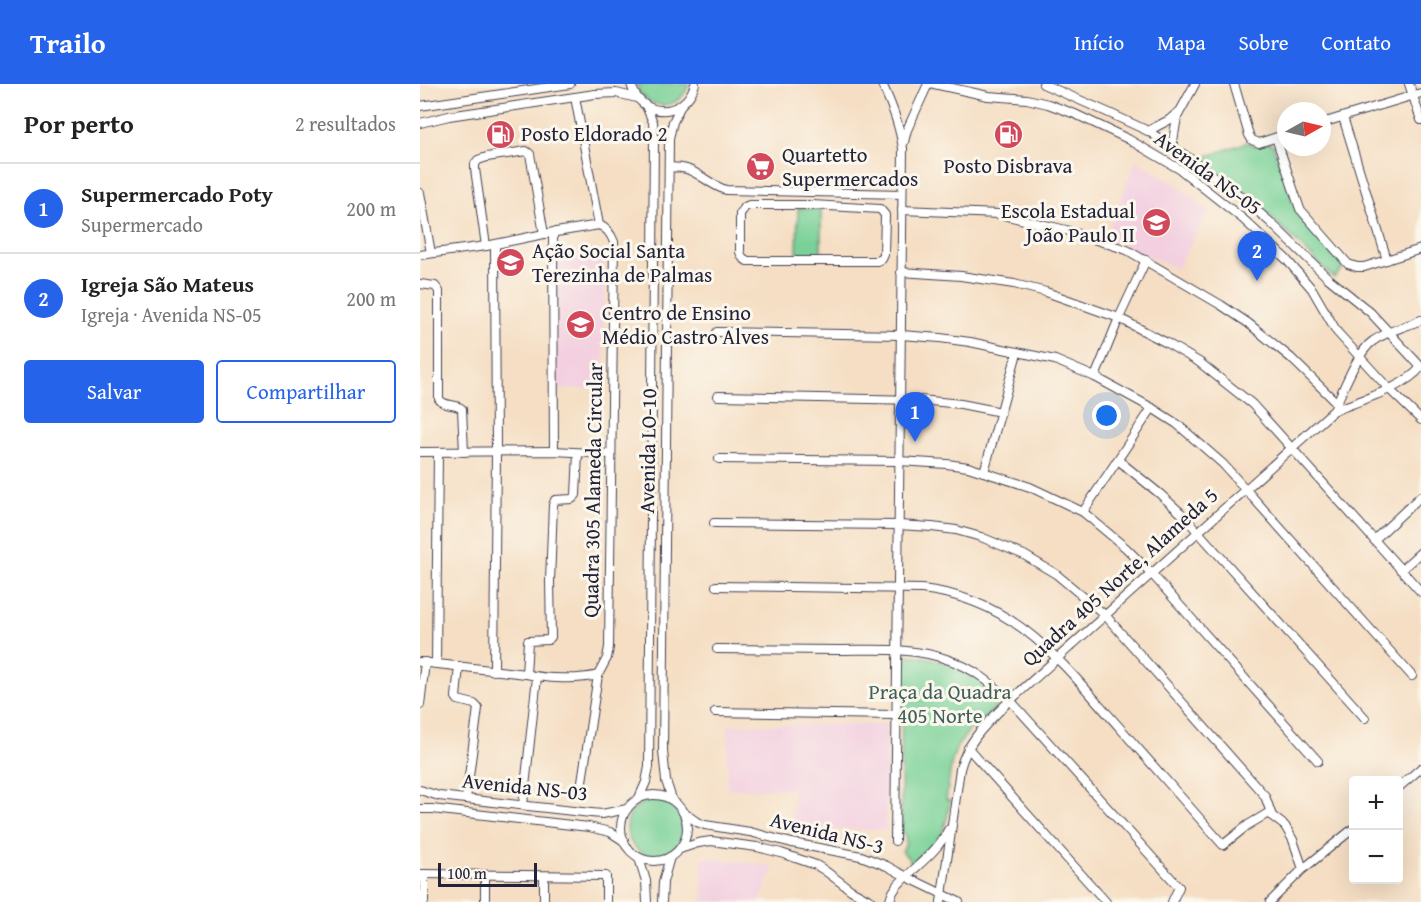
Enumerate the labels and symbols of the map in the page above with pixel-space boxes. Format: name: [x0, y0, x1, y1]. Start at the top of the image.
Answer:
north arrow: [1277, 102, 1331, 156]
fuel station icon: Posto Eldorado 2: [484, 118, 516, 150]
place label: Posto Eldorado 2: [521, 118, 668, 149]
fuel station icon: Posto Disbrava: [992, 119, 1024, 151]
street label: Avenida NS-05: [1148, 123, 1269, 222]
place label: Quartetto Supermercados: [782, 139, 918, 194]
place label: Posto Disbrava: [944, 150, 1073, 181]
supermarket icon: Quartetto Supermercados: [745, 151, 777, 183]
place label: Escola Estadual João Paulo II: [1001, 195, 1135, 250]
school or university icon: Escola Estadual João Paulo II: [1140, 207, 1172, 239]
pin: 2: [1238, 232, 1276, 281]
place label: Ação Social Santa Terezinha de Palmas: [532, 235, 712, 290]
school or university icon: Ação Social Santa Terezinha de Palmas: [495, 247, 527, 279]
place label: Centro de Ensino Médio Castro Alves: [602, 297, 769, 352]
school or university icon: Centro de Ensino Médio Castro Alves: [565, 309, 597, 341]
street label: Quadra 305 Alameda Circular: [575, 362, 610, 618]
street label: Avenida LO-10: [631, 388, 664, 514]
pin: 1: [896, 392, 934, 442]
your location: [1092, 401, 1121, 430]
street label: Quadra 405 Norte, Alameda 5: [1015, 480, 1225, 673]
park label: Praça da Quadra 405 Norte: [869, 676, 1012, 731]
street label: Avenida NS-03: [461, 764, 590, 809]
street label: Avenida NS-3: [767, 803, 887, 862]
scale bar: [438, 860, 537, 888]

